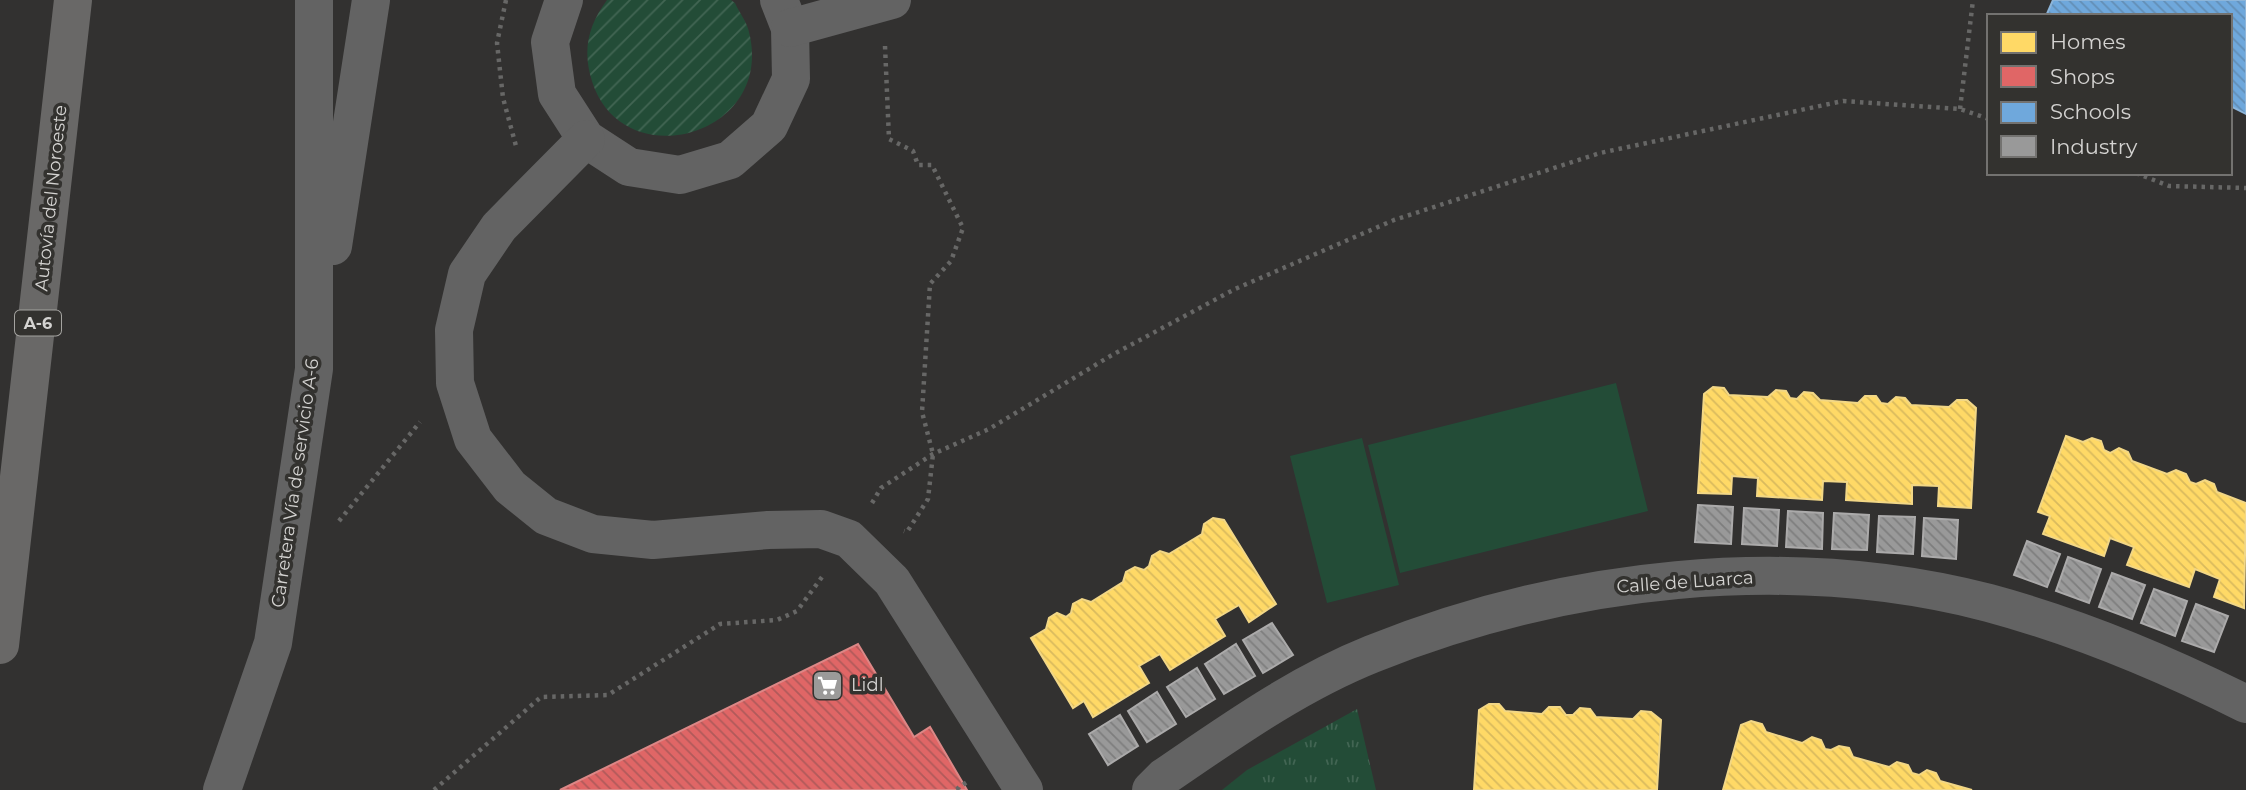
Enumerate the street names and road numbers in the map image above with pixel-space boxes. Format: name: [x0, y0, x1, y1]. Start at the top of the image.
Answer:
street label: Autovía del Noroeste: [30, 104, 72, 292]
road number: A-6: [15, 310, 61, 336]
street label: Carretera Vía de servicio A-6: [267, 357, 323, 609]
street label: Calle de Luarca: [1616, 566, 1754, 598]

